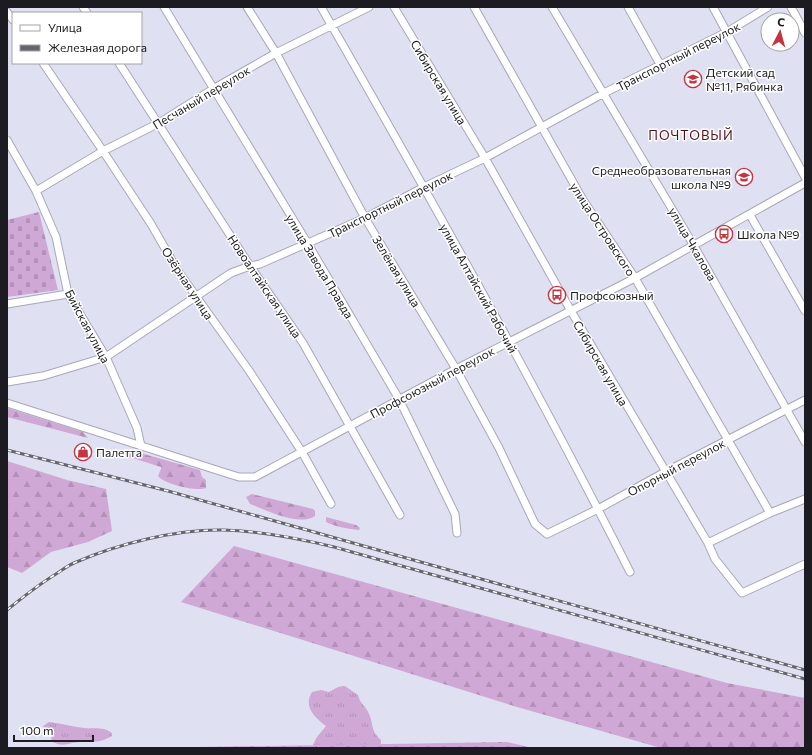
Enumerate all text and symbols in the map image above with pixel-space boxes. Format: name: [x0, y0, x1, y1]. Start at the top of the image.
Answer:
legend: [12, 12, 142, 64]
north arrow: [760, 12, 800, 52]
text: С: [777, 15, 786, 28]
street label: Транспортный переулок: [614, 18, 743, 93]
text: Улица: [48, 20, 82, 34]
street label: Сибирская улица: [408, 37, 470, 127]
text: Железная дорога: [48, 40, 147, 54]
street label: Песчаный переулок: [150, 62, 253, 132]
place label: Детский сад №11, Рябинка: [706, 65, 783, 93]
school or university icon: Детский сад №11, Рябинка: [683, 69, 703, 89]
district label: ПОЧТОВЫЙ: [648, 127, 734, 143]
place label: Среднеобразовательная школа №9: [592, 163, 731, 191]
street label: Транспортный переулок: [326, 167, 455, 240]
school or university icon: Среднеобразовательная школа №9: [734, 167, 754, 187]
street label: улица Островского: [568, 180, 638, 278]
street label: улица Чкалова: [666, 205, 720, 283]
street label: улица Завода Правда: [283, 211, 357, 321]
street label: улица Алтайский Рабочий: [438, 221, 520, 355]
bus stop icon: Школа №9: [714, 224, 734, 244]
place label: Школа №9: [737, 227, 800, 241]
street label: Новоалтайская улица: [225, 232, 305, 340]
street label: Зелёная улица: [370, 233, 424, 309]
street label: Озёрная улица: [159, 244, 217, 322]
bus stop icon: Профсоюзный: [547, 285, 567, 305]
street label: Бийская улица: [63, 287, 113, 365]
place label: Профсоюзный: [570, 288, 654, 302]
street label: Сибирская улица: [571, 318, 631, 408]
street label: Профсоюзный переулок: [367, 343, 497, 421]
street label: Опорный переулок: [625, 435, 728, 499]
shop icon: Палетта: [73, 442, 93, 462]
place label: Палетта: [96, 445, 142, 459]
scale bar: [14, 717, 93, 743]
text: 100 m: [20, 723, 54, 737]

